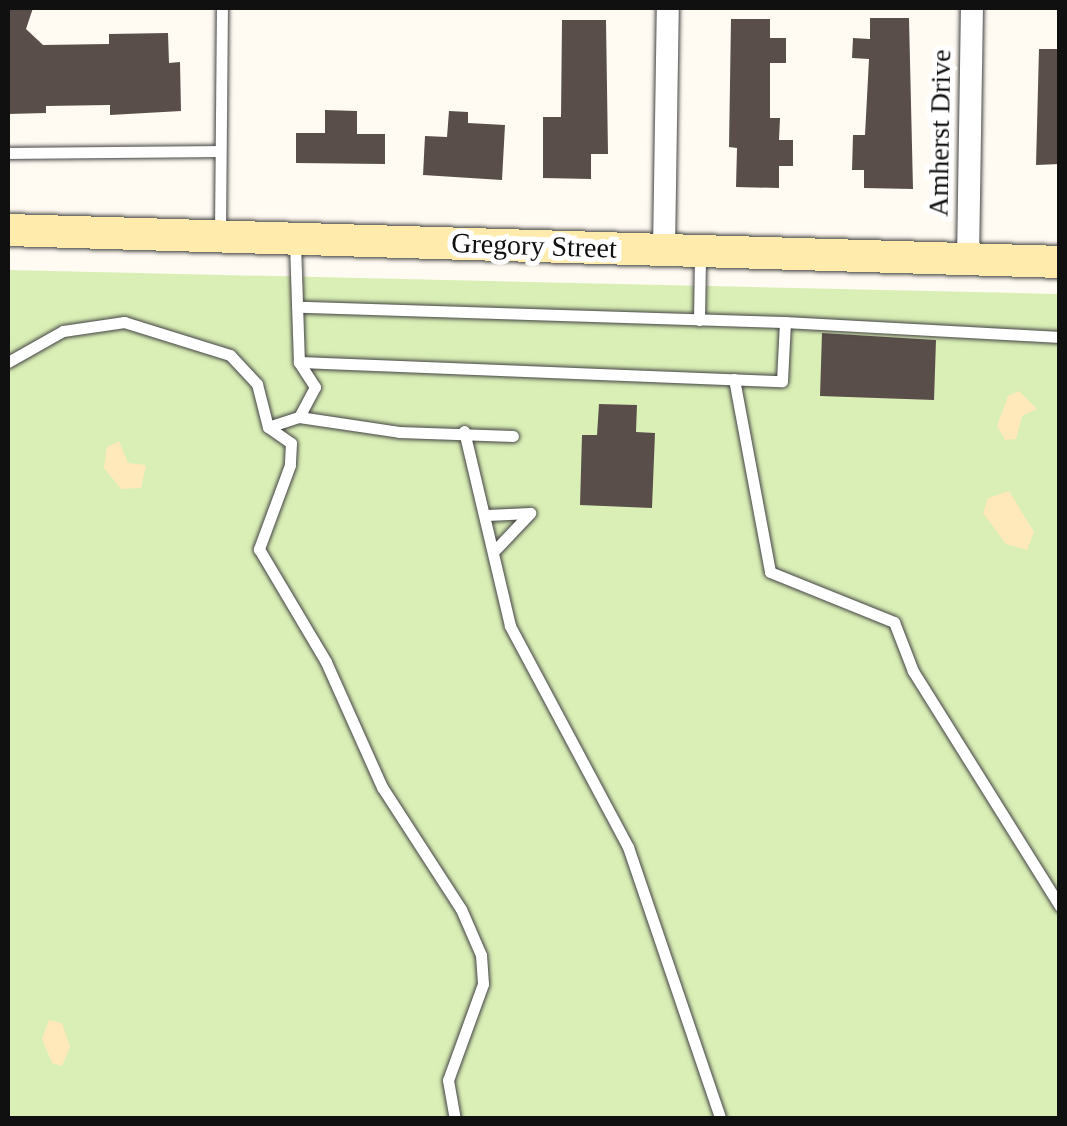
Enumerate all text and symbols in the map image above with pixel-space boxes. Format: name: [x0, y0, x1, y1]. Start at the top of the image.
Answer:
street label: Amherst Drive: [922, 49, 958, 217]
street label: Gregory Street: [451, 226, 617, 266]

